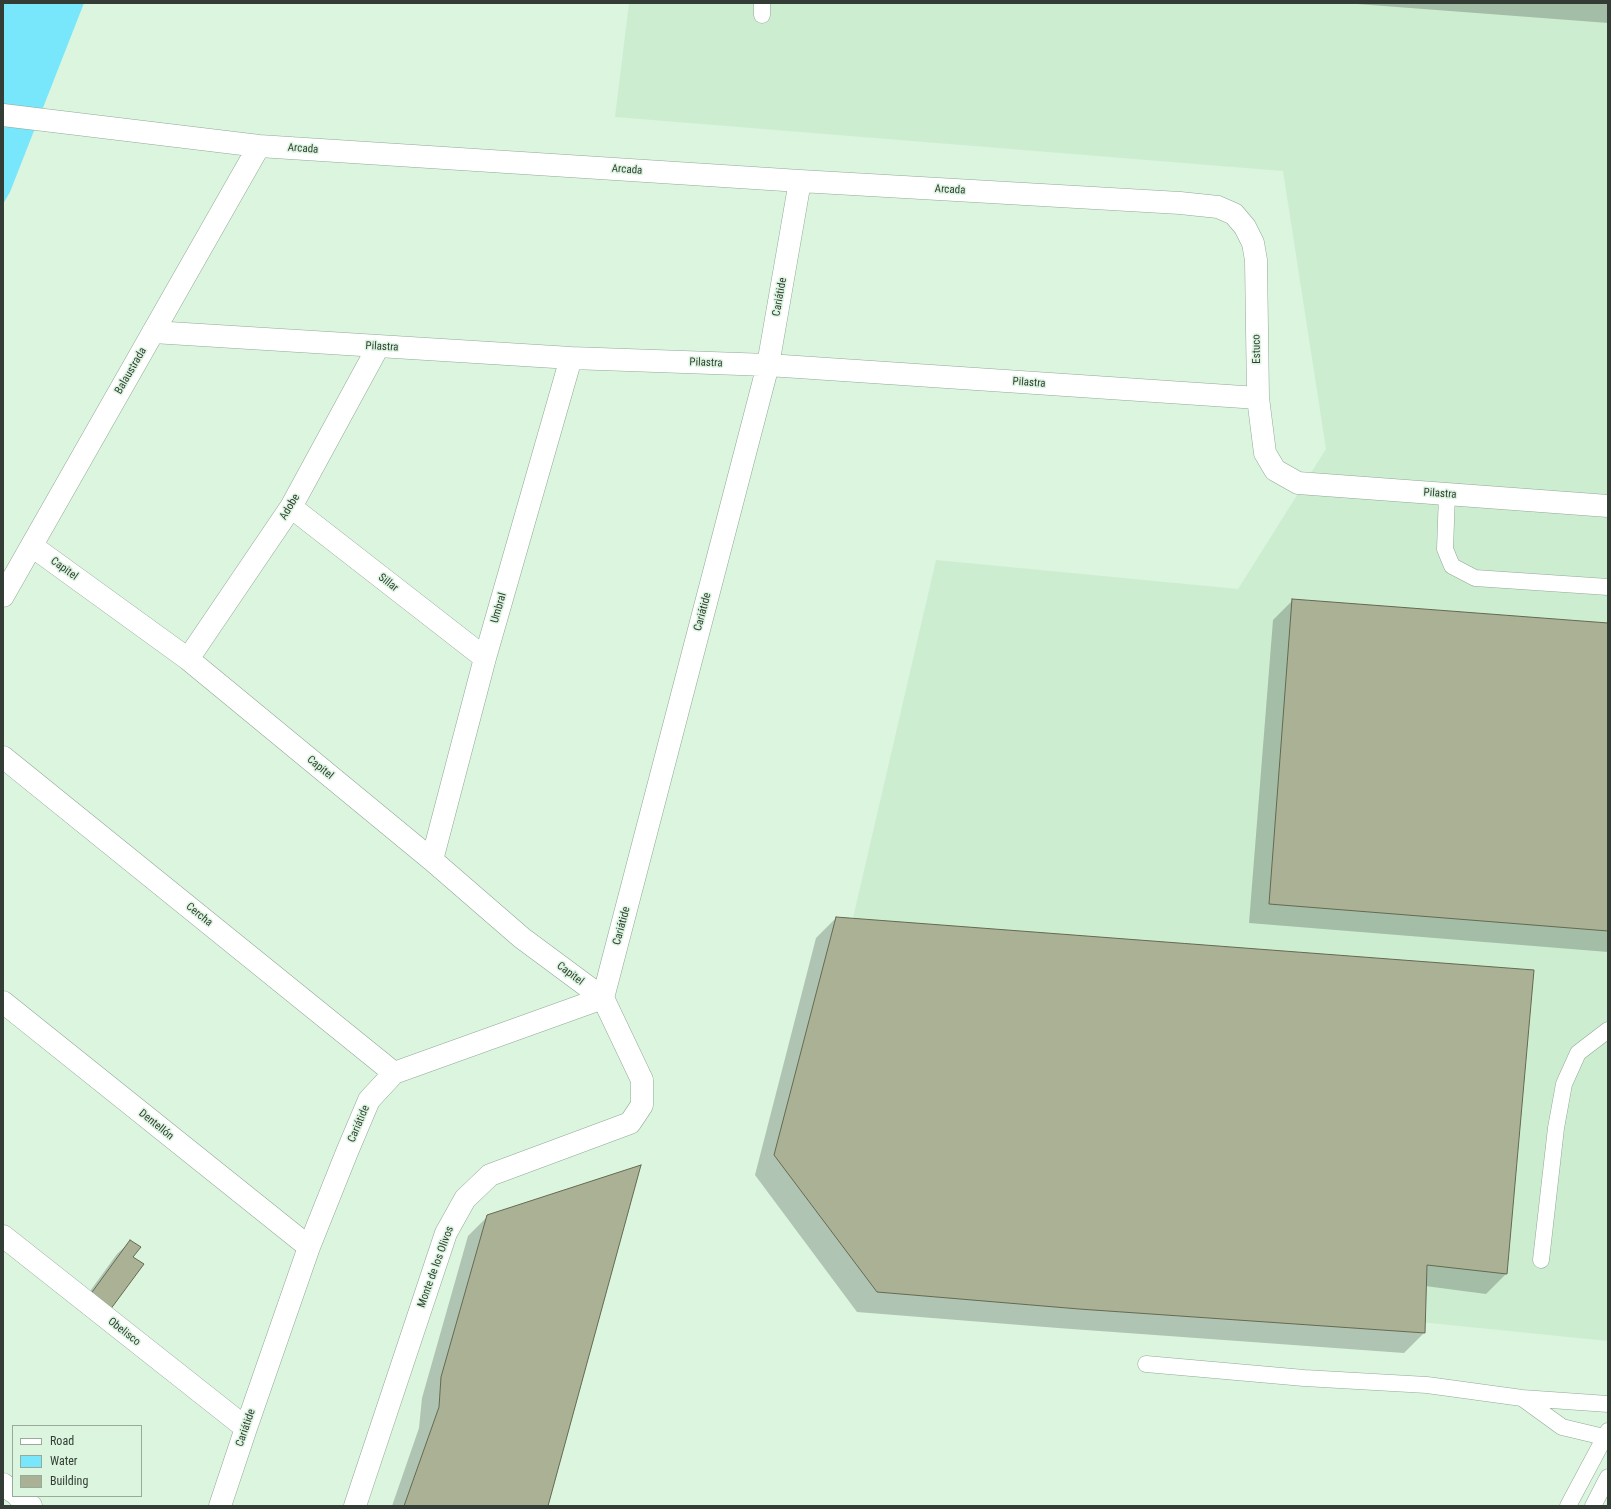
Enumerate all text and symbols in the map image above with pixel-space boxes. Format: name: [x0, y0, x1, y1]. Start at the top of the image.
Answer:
street label: Arcada: [287, 141, 319, 157]
street label: Arcada: [611, 162, 643, 178]
street label: Arcada: [934, 183, 966, 197]
street label: Cariátide: [770, 277, 790, 317]
street label: Estuco: [1250, 334, 1264, 364]
street label: Pilastra: [365, 340, 399, 354]
street label: Balaustrada: [112, 345, 150, 397]
street label: Pilastra: [689, 356, 723, 370]
street label: Pilastra: [1012, 375, 1046, 391]
street label: Pilastra: [1423, 486, 1457, 502]
street label: Adobe: [277, 492, 303, 522]
street label: Capitel: [48, 555, 80, 583]
street label: Sillar: [375, 571, 401, 595]
street label: Umbral: [488, 591, 510, 625]
street label: Cariátide: [692, 591, 714, 633]
street label: Capitel: [304, 753, 336, 783]
street label: Cercha: [183, 900, 215, 930]
street label: Cariátide: [611, 905, 633, 947]
street label: Capitel: [554, 960, 586, 988]
street label: Cariátide: [345, 1103, 373, 1145]
street label: Dentellón: [136, 1107, 176, 1143]
street label: Monte de los Olivos: [415, 1225, 457, 1309]
street label: Obelisco: [105, 1315, 143, 1349]
street label: Cariátide: [233, 1407, 259, 1449]
legend: [12, 1425, 142, 1497]
text: Road: [50, 1434, 74, 1448]
text: Water: [50, 1454, 78, 1468]
text: Building: [50, 1474, 88, 1488]

